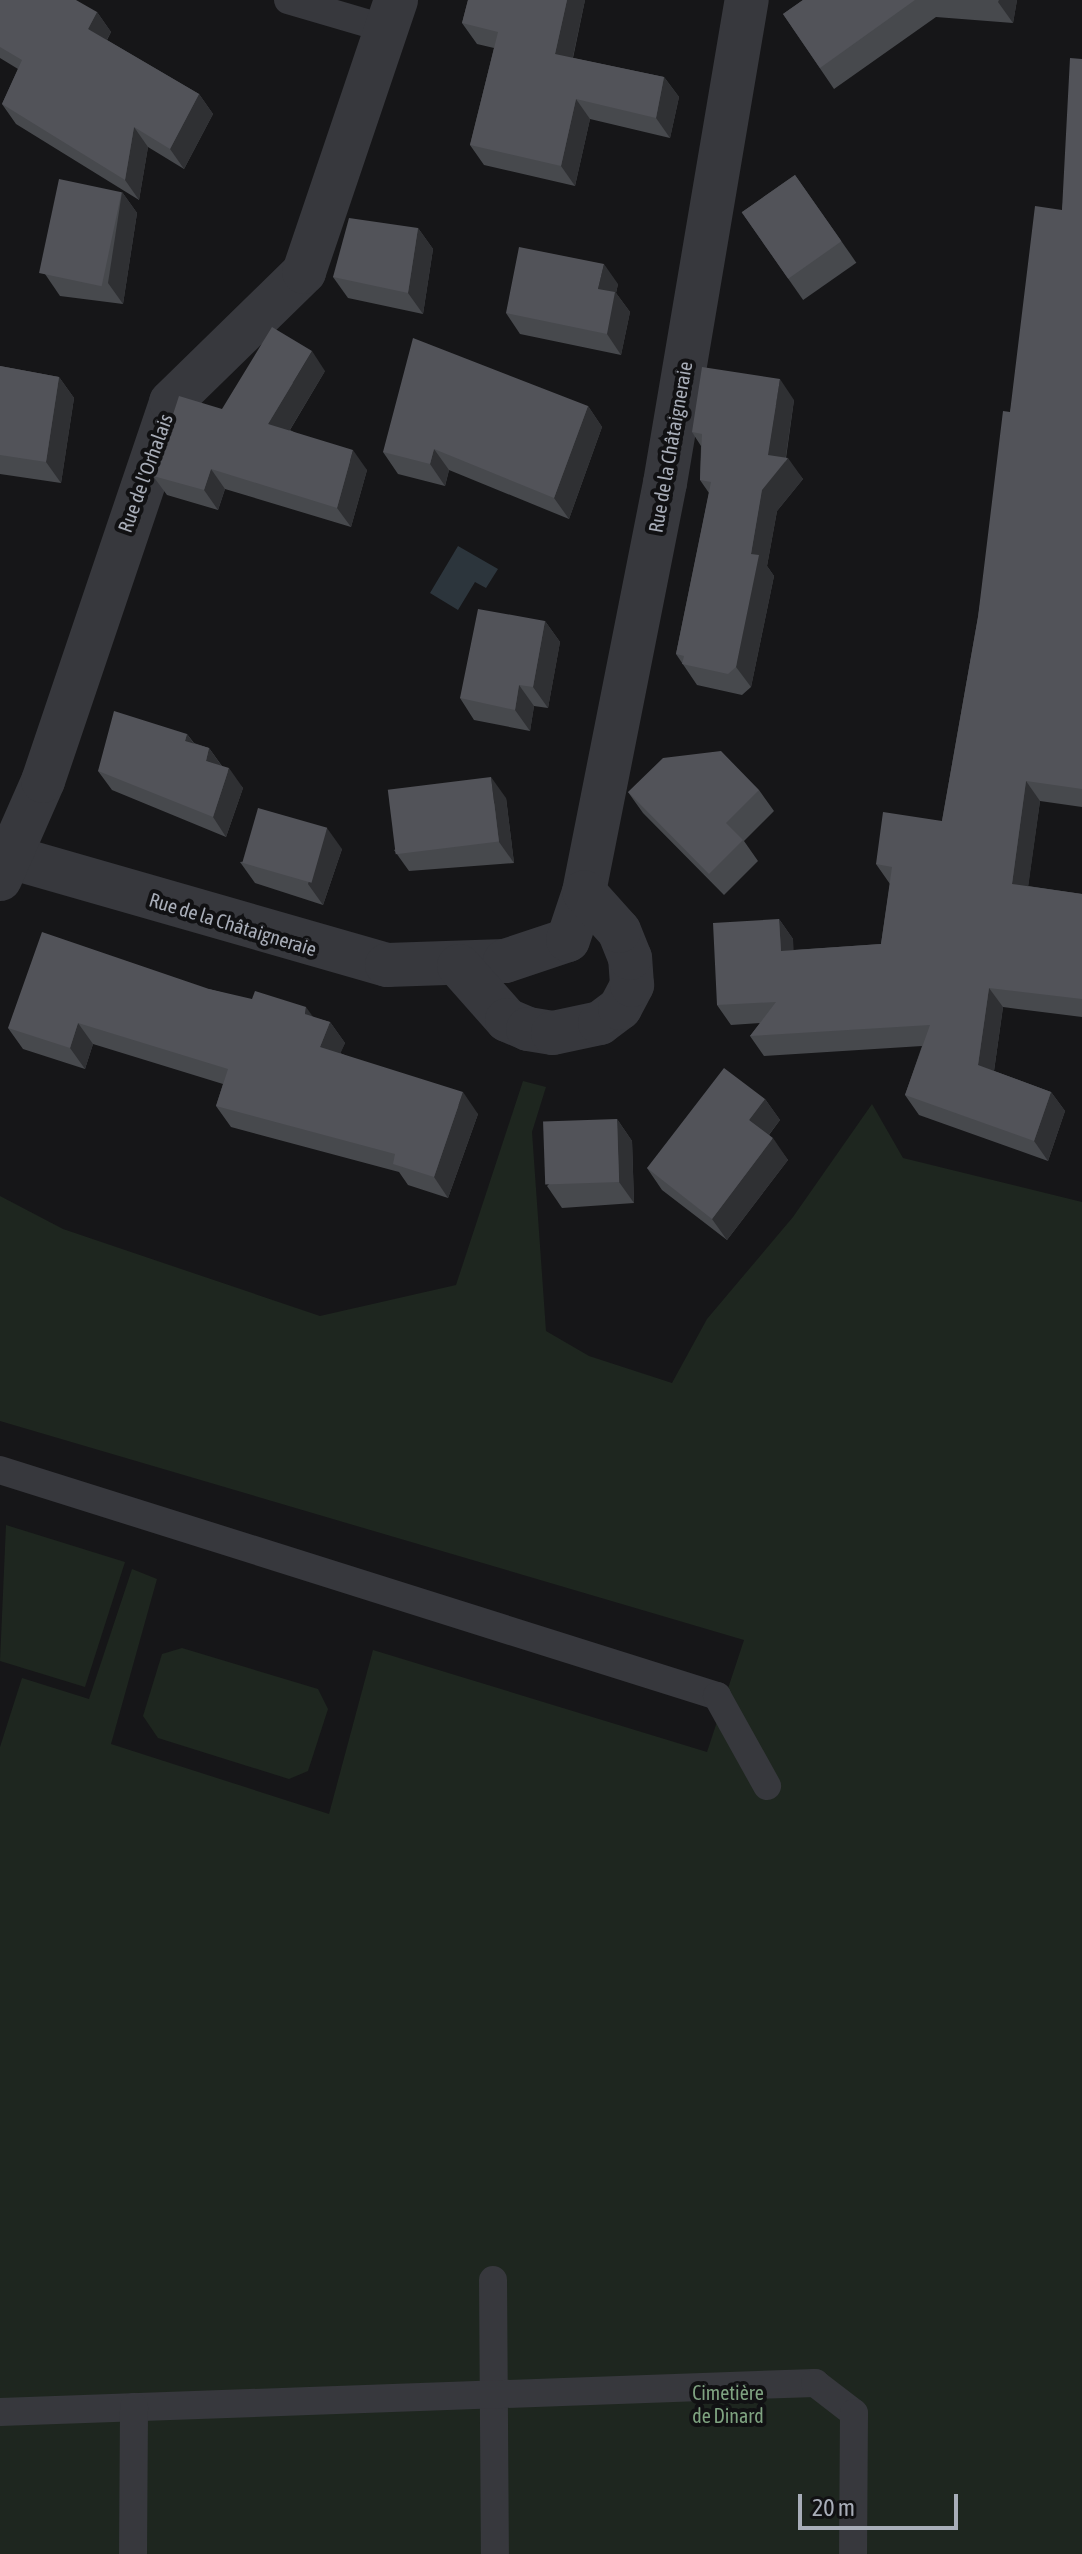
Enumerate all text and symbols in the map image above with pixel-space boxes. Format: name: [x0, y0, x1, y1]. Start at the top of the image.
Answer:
street label: Rue de la Châtaigneraie: [643, 359, 697, 535]
street label: Rue de l'Orhalais: [112, 411, 178, 535]
street label: Rue de la Châtaigneraie: [146, 887, 320, 961]
park label: Cimetière de Dinard: [692, 2380, 764, 2427]
scale bar: [802, 2478, 962, 2528]
text: 20 m: [812, 2494, 855, 2521]

